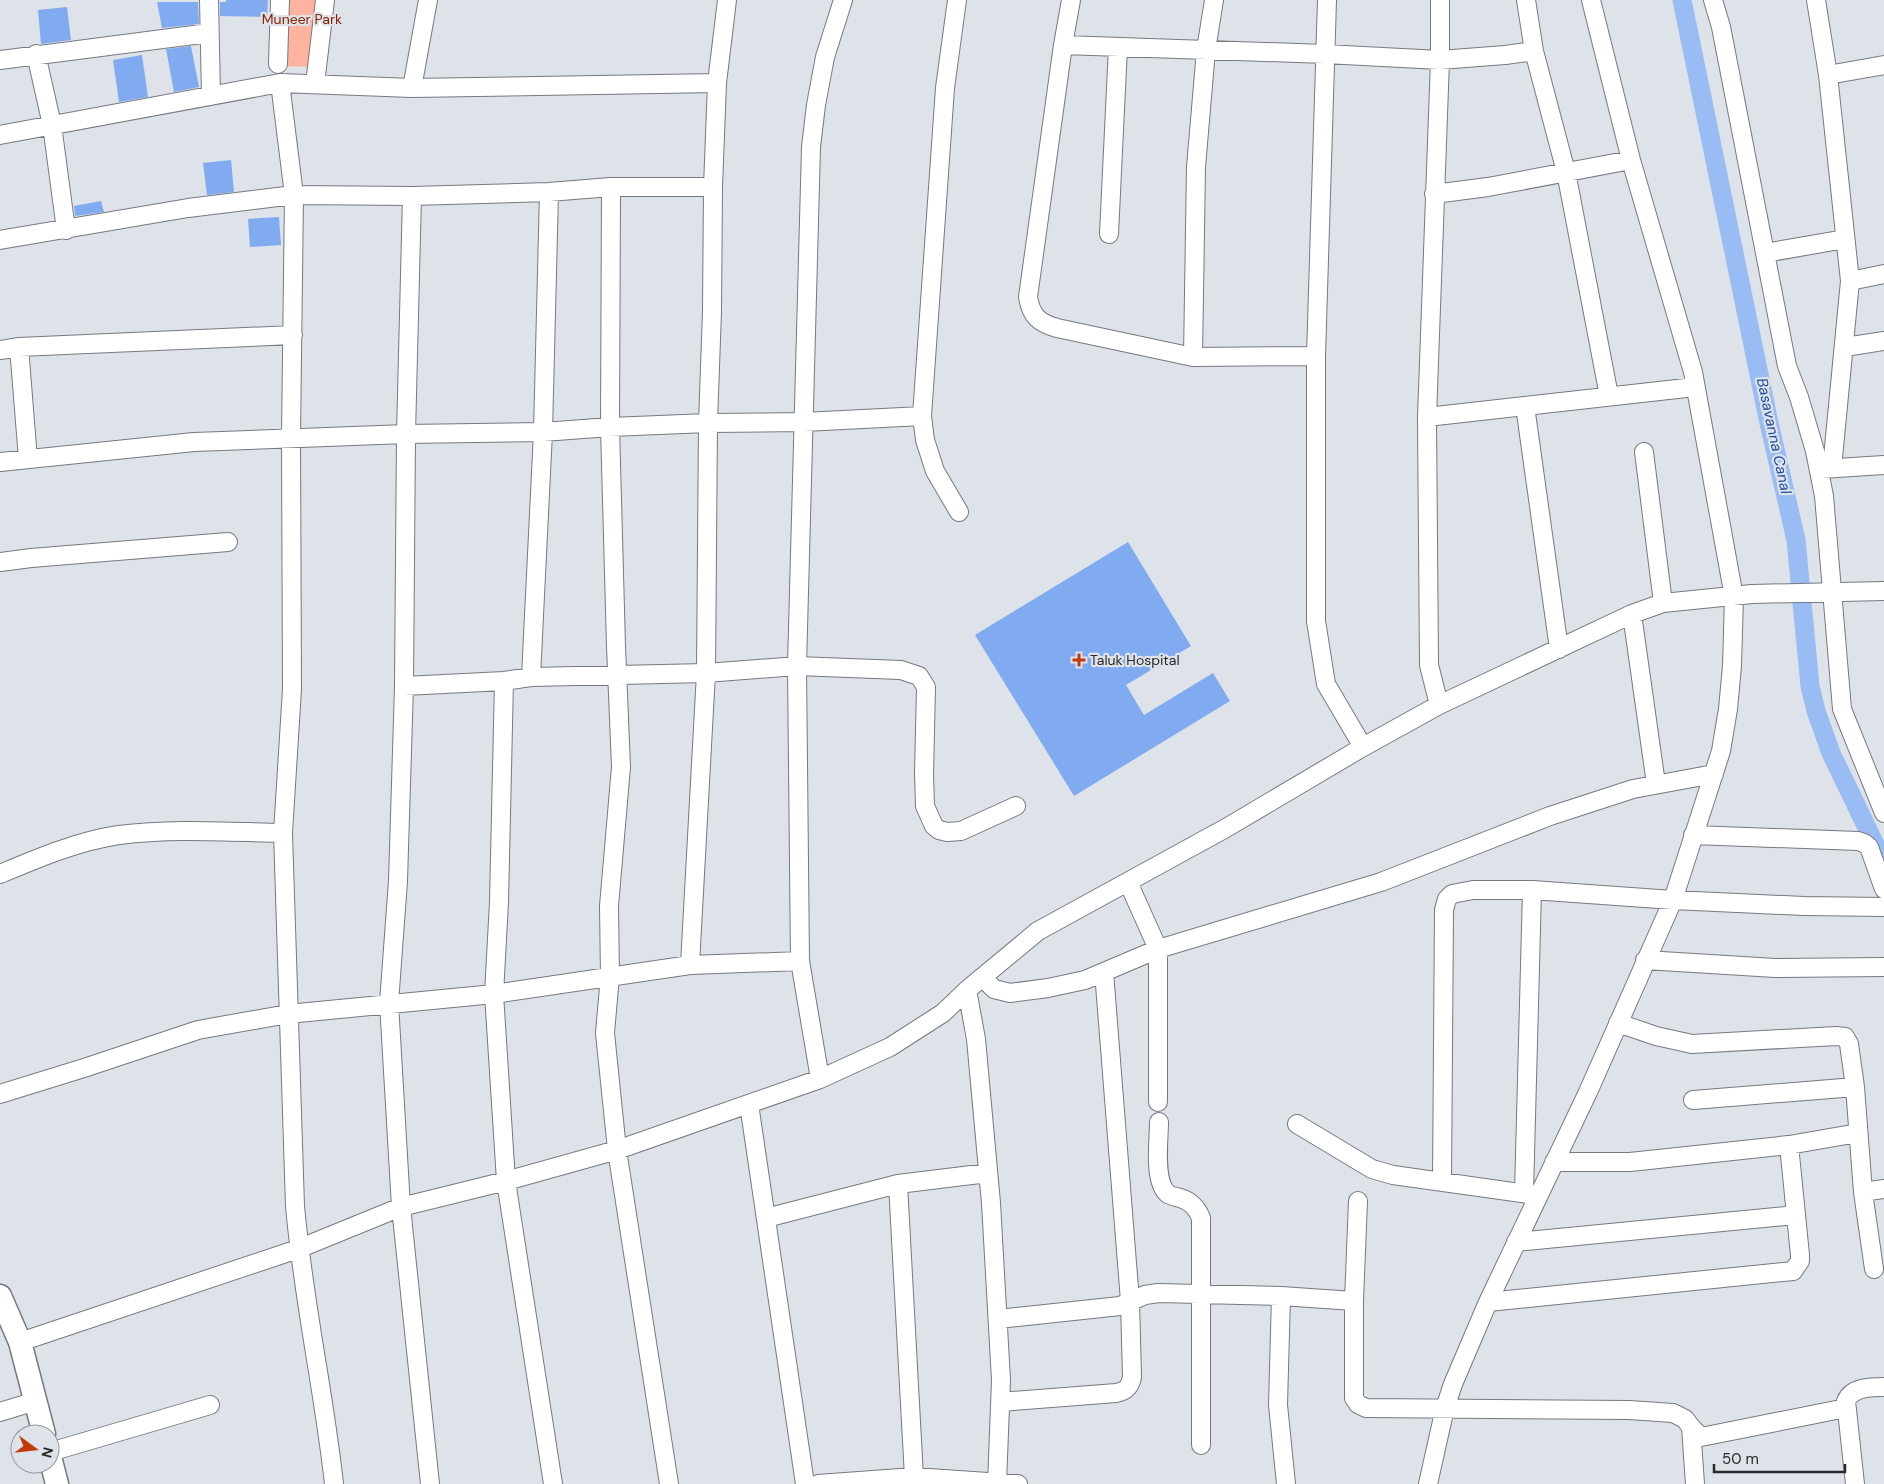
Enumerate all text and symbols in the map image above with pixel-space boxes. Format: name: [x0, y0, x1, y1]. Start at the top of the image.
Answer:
park label: Muneer Park: [262, 10, 342, 28]
water label: Basavanna Canal: [1752, 376, 1796, 497]
place label: Taluk Hospital: [1090, 651, 1180, 669]
marker: Taluk Hospital: [1072, 653, 1086, 667]
north arrow: [10, 1424, 60, 1474]
scale bar: [1714, 1442, 1845, 1474]
text: N: [38, 1445, 58, 1460]
text: 50 m: [1722, 1449, 1759, 1469]

